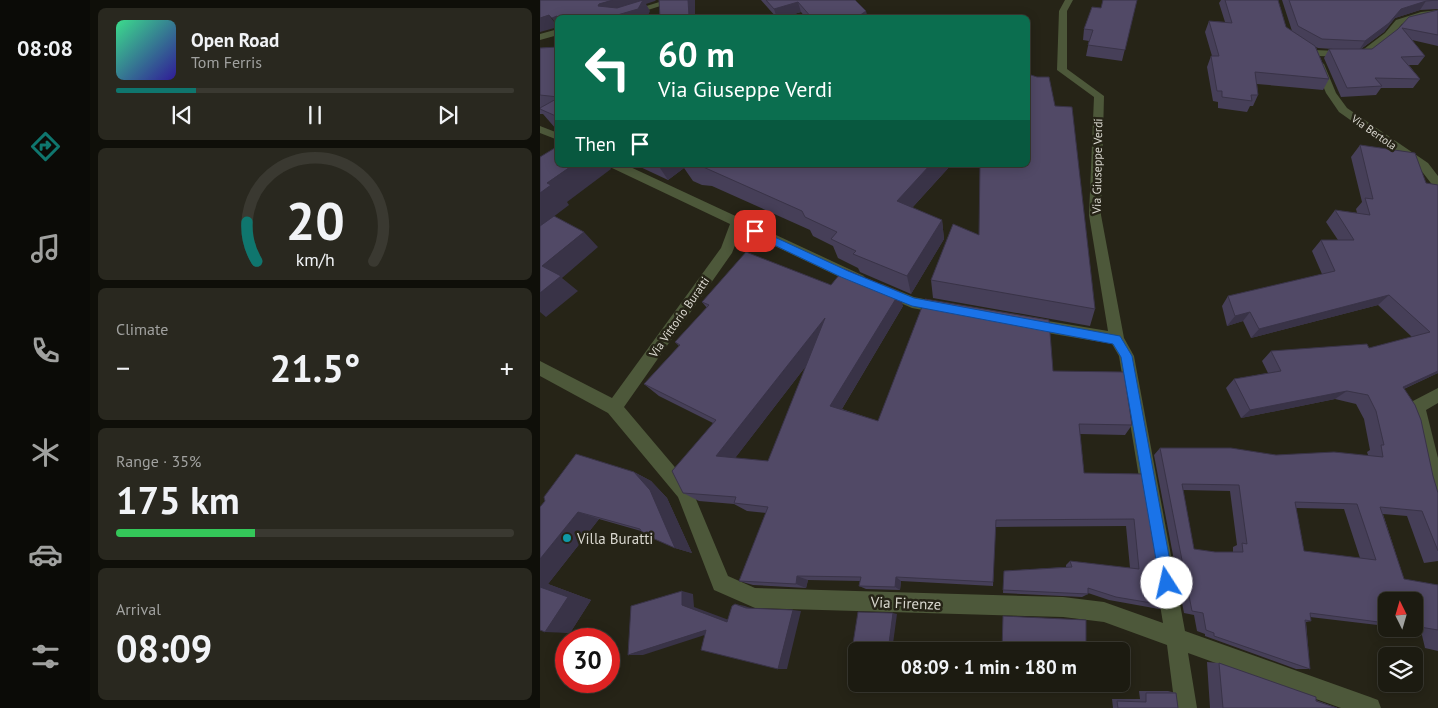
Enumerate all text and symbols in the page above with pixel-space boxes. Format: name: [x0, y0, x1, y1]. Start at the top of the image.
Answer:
text: Open Road: [191, 28, 279, 52]
text: 60 m: [658, 31, 735, 77]
text: 08:08: [17, 34, 73, 62]
icon: left: [575, 35, 640, 100]
text: Tom Ferris: [191, 52, 262, 72]
text: Via Giuseppe Verdi: [658, 75, 833, 103]
icon: previous: [168, 101, 196, 129]
icon: pause: [301, 101, 329, 129]
icon: next: [434, 101, 462, 129]
street label: Via Bertola: [1348, 111, 1399, 153]
street label: Via Giuseppe Verdi: [1089, 118, 1105, 215]
icon: directions: [28, 129, 63, 164]
icon: arrive: [626, 130, 654, 158]
text: Then: [575, 132, 616, 156]
text: 20: [286, 187, 344, 254]
pin: [734, 210, 776, 252]
icon: arrive: [741, 217, 769, 245]
icon: music: [28, 231, 63, 266]
text: km/h: [295, 248, 335, 271]
street label: Via Vittorio Buratti: [645, 274, 712, 361]
text: Climate: [116, 319, 168, 339]
icon: phone: [28, 333, 63, 368]
text: 21.5°: [270, 343, 360, 392]
text: −: [116, 349, 130, 386]
text: +: [500, 349, 514, 386]
icon: climate: [28, 435, 63, 470]
text: Range · 35%: [116, 451, 201, 471]
text: 175 km: [116, 475, 240, 524]
place label: Villa Buratti: [576, 529, 653, 548]
marker: Villa Buratti: [561, 532, 573, 544]
icon: car: [28, 537, 63, 572]
position arrow: [1140, 556, 1192, 608]
street label: Via Firenze: [869, 592, 942, 614]
north arrow: [1378, 592, 1422, 638]
map controls: [1378, 592, 1423, 692]
text: Arrival: [116, 599, 161, 619]
text: 08:09: [116, 623, 212, 672]
speed limit sign: 30: [555, 628, 620, 693]
icon: filters: [28, 639, 63, 674]
button: layers: [1378, 647, 1423, 692]
text: 08:09 · 1 min · 180 m: [901, 655, 1077, 679]

